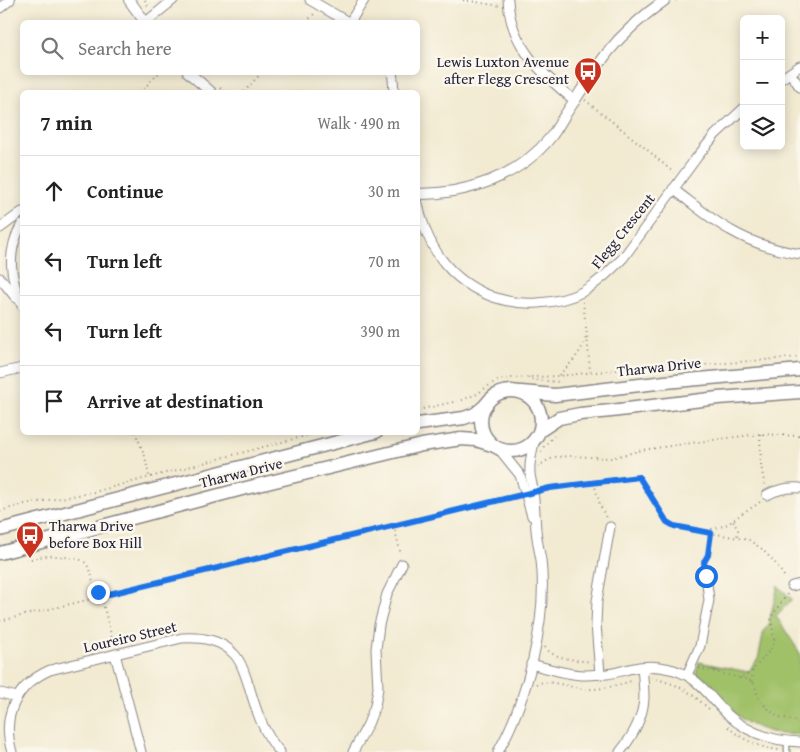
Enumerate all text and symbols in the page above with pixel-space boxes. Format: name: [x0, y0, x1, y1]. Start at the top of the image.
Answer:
map controls: [740, 15, 785, 150]
button: +: [740, 15, 785, 60]
search box: [20, 20, 420, 75]
icon: search: [38, 34, 66, 62]
text: Search here: [78, 34, 172, 62]
place label: Lewis Luxton Avenue after Flegg Crescent: [437, 51, 570, 89]
bus stop icon: Lewis Luxton Avenue after Flegg Crescent: [573, 56, 603, 95]
button: −: [740, 60, 785, 105]
button: layers: [740, 105, 785, 150]
text: 7 min: [40, 107, 92, 138]
text: Walk · 490 m: [317, 111, 400, 135]
icon: ahead: [40, 177, 68, 205]
text: Continue: [87, 177, 164, 205]
text: 30 m: [368, 179, 400, 203]
street label: Flegg Crescent: [586, 188, 660, 273]
icon: left: [40, 247, 68, 275]
text: Turn left: [87, 247, 162, 275]
text: 70 m: [368, 249, 400, 273]
icon: left: [40, 317, 68, 345]
text: Turn left: [87, 317, 162, 345]
text: 390 m: [360, 319, 400, 343]
street label: Tharwa Drive: [616, 352, 702, 381]
icon: arrive: [40, 387, 68, 415]
text: Arrive at destination: [87, 387, 263, 415]
street label: Tharwa Drive: [197, 452, 284, 493]
place label: Tharwa Drive before Box Hill: [49, 515, 142, 553]
bus stop icon: Tharwa Drive before Box Hill: [15, 520, 45, 559]
route start: [695, 565, 718, 588]
route end: [87, 581, 110, 604]
street label: Loureiro Street: [81, 615, 179, 657]

